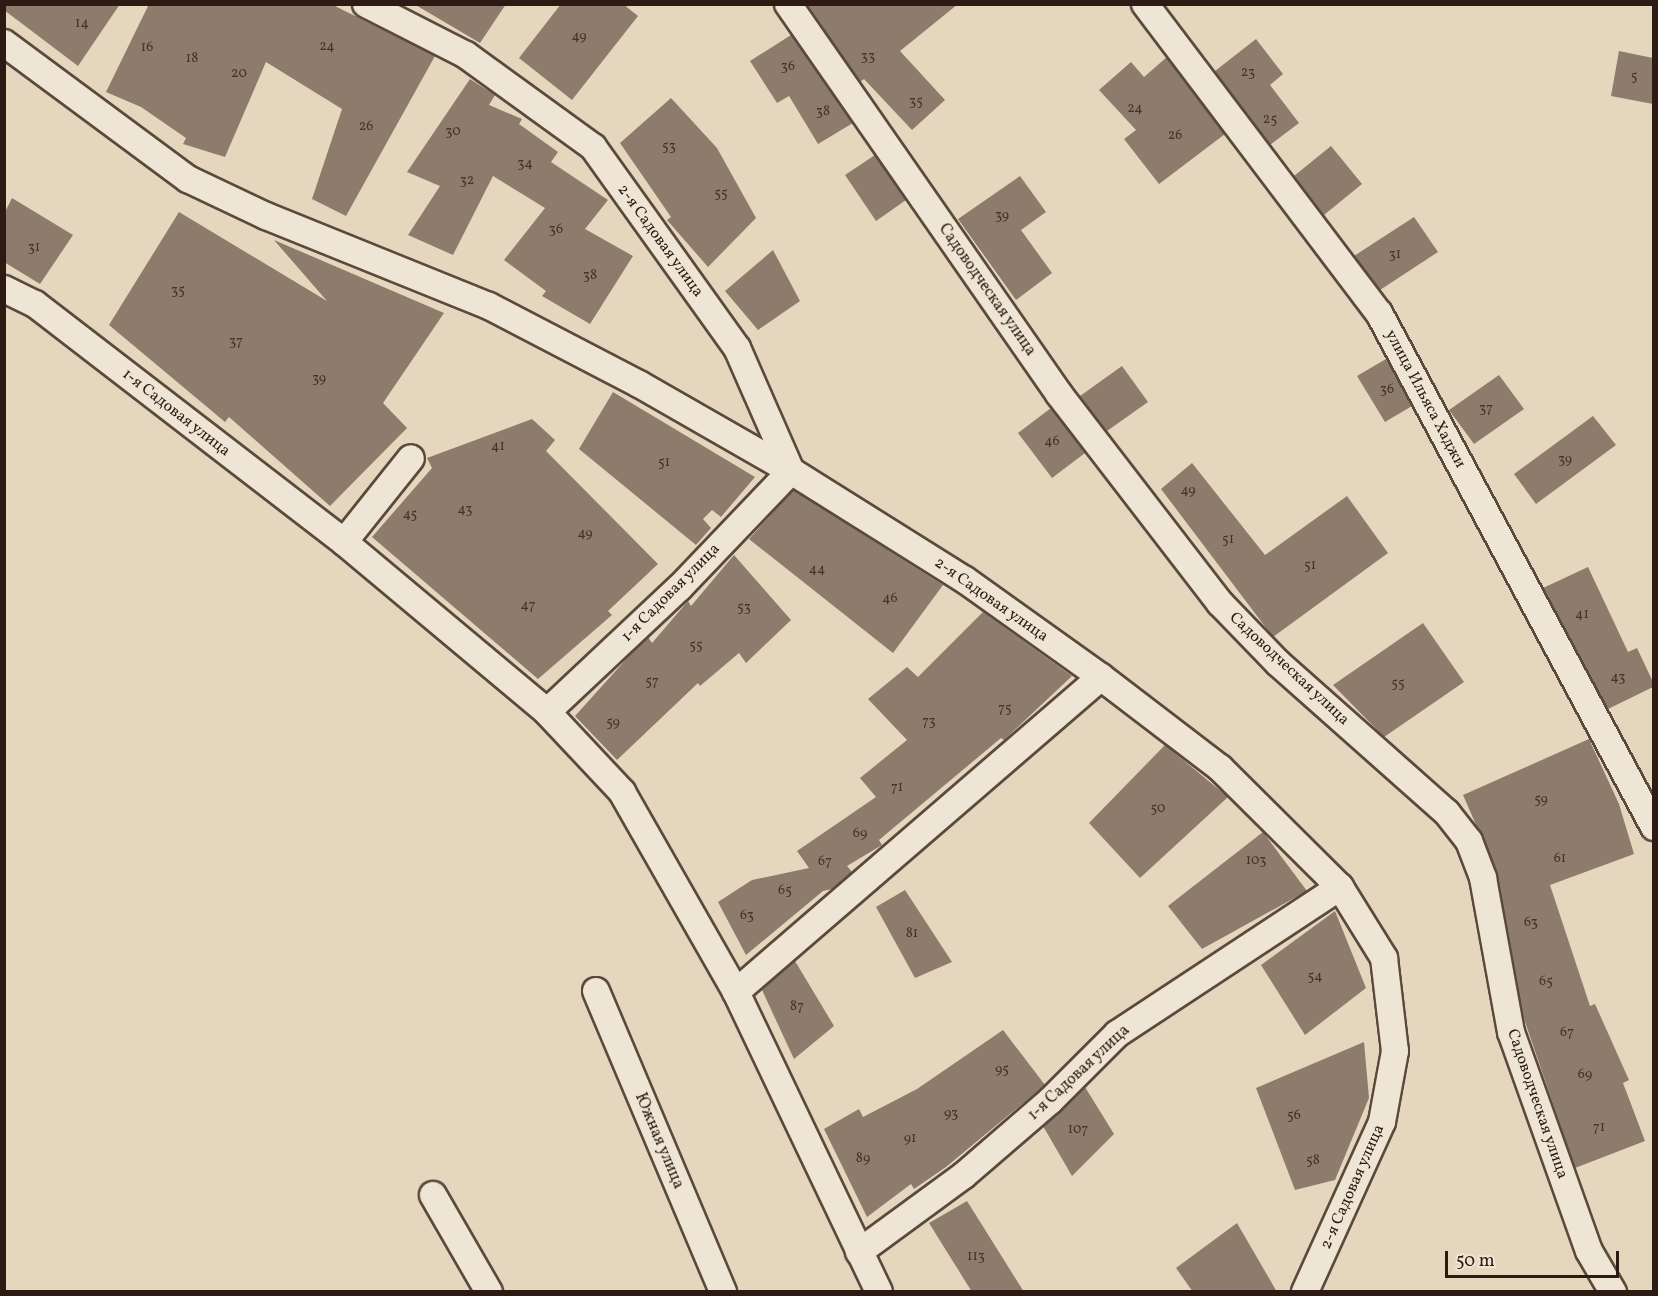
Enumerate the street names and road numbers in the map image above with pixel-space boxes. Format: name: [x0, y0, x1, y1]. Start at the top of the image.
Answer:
street label: 2-я Садовая улица: [613, 181, 707, 301]
street label: Садоводческая улица: [934, 220, 1040, 360]
street label: улица Ильяса Хаджи: [1381, 327, 1469, 471]
street label: 1-я Садовая улица: [118, 365, 234, 461]
street label: 1-я Садовая улица: [618, 540, 724, 646]
street label: 2-я Садовая улица: [930, 553, 1052, 647]
street label: Садоводческая улица: [1225, 608, 1353, 730]
street label: 1-я Садовая улица: [1024, 1021, 1134, 1125]
street label: Садоводческая улица: [1502, 1026, 1572, 1182]
street label: Южная улица: [630, 1090, 688, 1192]
street label: 2-я Садовая улица: [1317, 1121, 1389, 1253]

